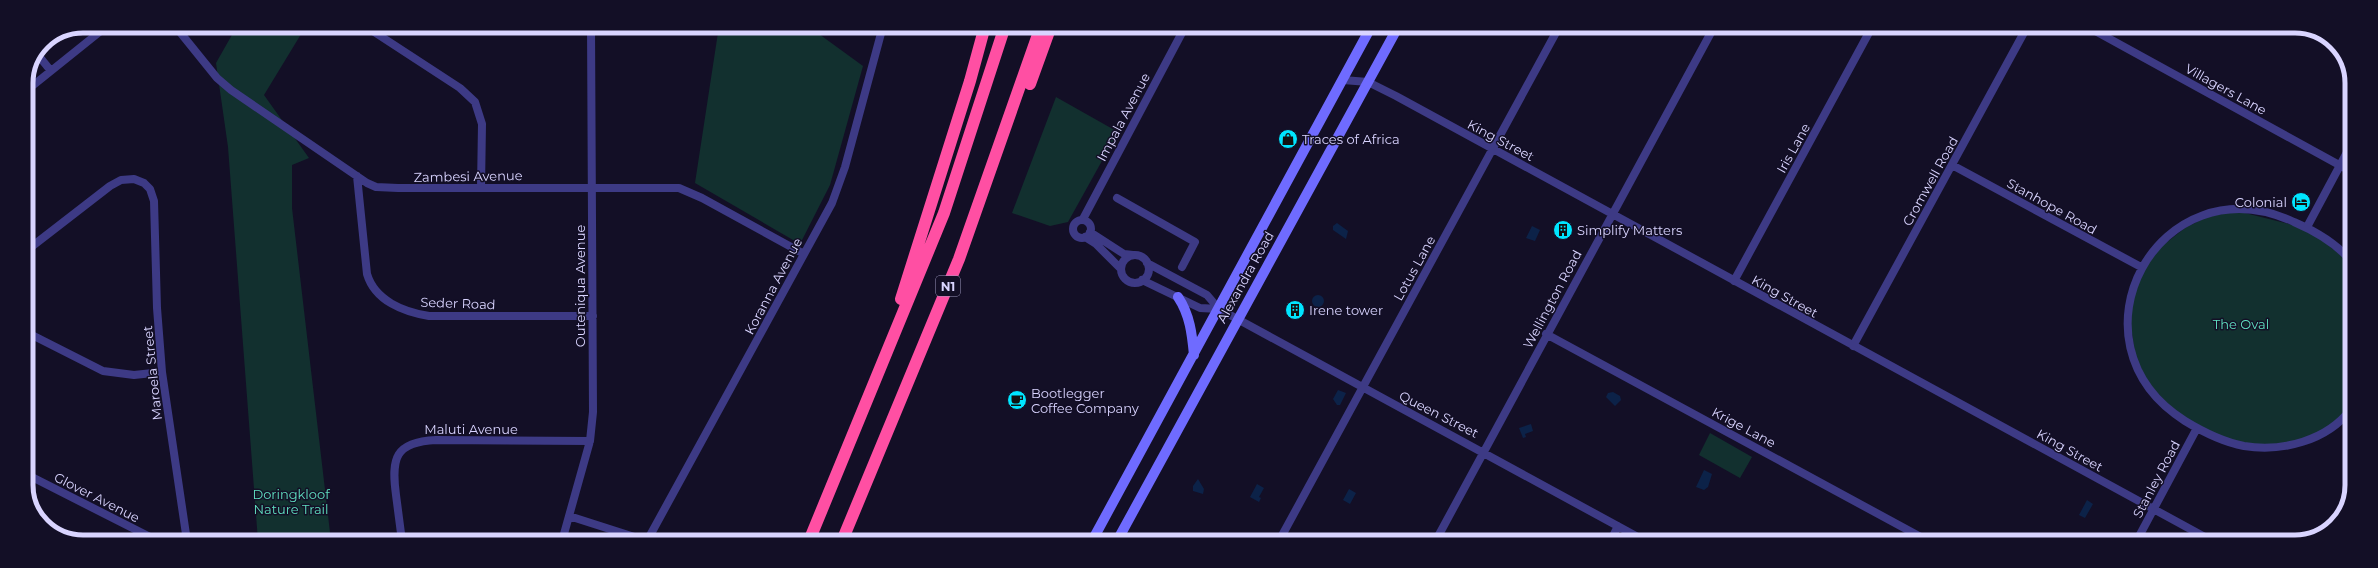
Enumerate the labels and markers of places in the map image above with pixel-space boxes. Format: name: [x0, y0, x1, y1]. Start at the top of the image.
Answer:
shop icon: Traces of Africa: [1277, 128, 1299, 150]
place label: Traces of Africa: [1302, 131, 1400, 147]
hotel icon: Colonial: [2290, 191, 2312, 213]
place label: Colonial: [2235, 194, 2287, 210]
building icon: Simplify Matters: [1552, 219, 1574, 241]
place label: Simplify Matters: [1577, 222, 1682, 238]
building icon: Irene tower: [1284, 299, 1306, 321]
place label: Irene tower: [1309, 302, 1383, 318]
place label: Bootlegger Coffee Company: [1031, 385, 1140, 416]
cafe icon: Bootlegger Coffee Company: [1006, 389, 1028, 411]

